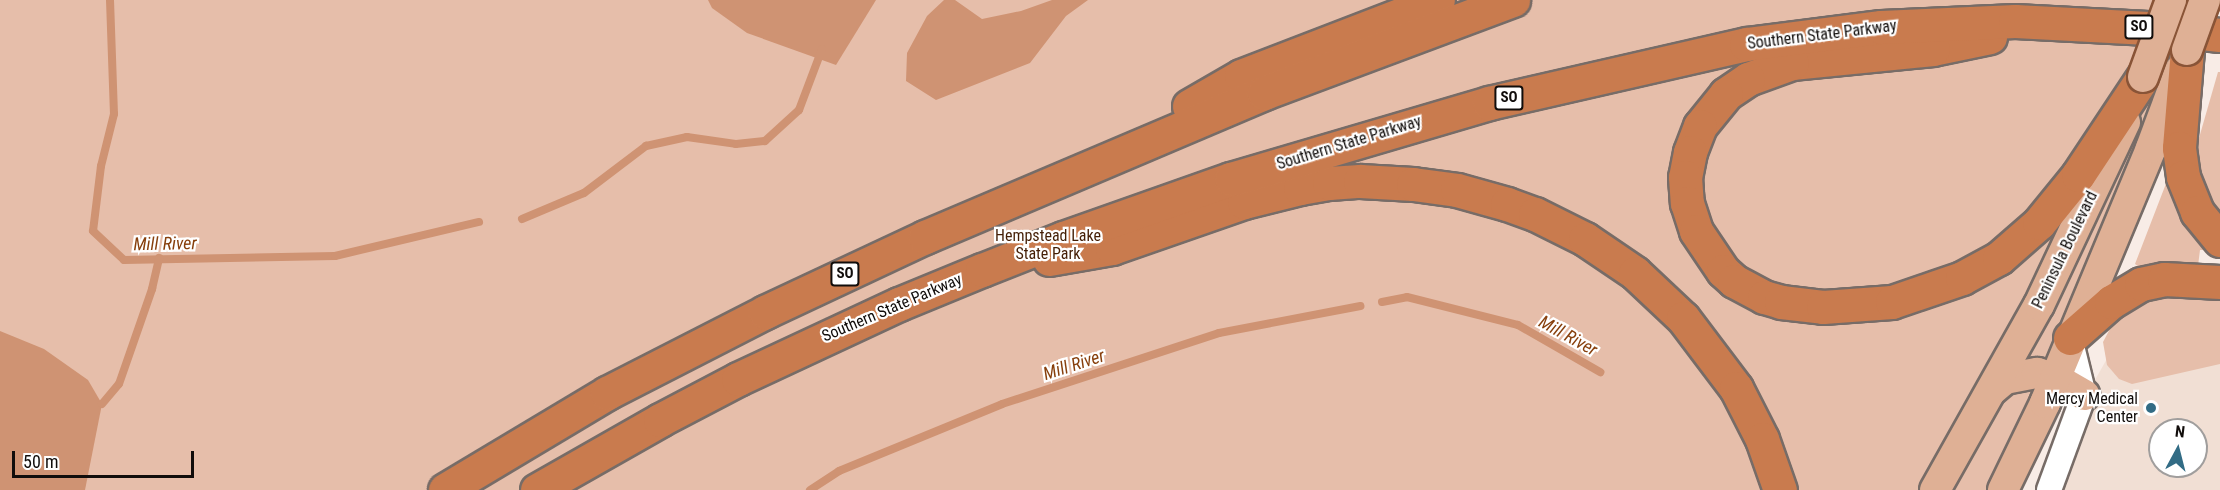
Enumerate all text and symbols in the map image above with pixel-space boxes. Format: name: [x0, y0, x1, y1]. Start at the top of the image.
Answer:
road number: SO: [2124, 15, 2154, 39]
street label: Southern State Parkway: [1746, 16, 1898, 54]
road number: SO: [1494, 86, 1524, 110]
street label: Southern State Parkway: [1274, 112, 1424, 174]
street label: Peninsula Boulevard: [2028, 188, 2102, 312]
park label: Hempstead Lake State Park: [995, 226, 1101, 264]
water label: Mill River: [133, 233, 197, 255]
road number: SO: [830, 262, 860, 286]
street label: Southern State Parkway: [819, 270, 965, 346]
water label: Mill River: [1535, 311, 1601, 361]
water label: Mill River: [1040, 345, 1108, 385]
place label: Mercy Medical Center: [2046, 389, 2138, 427]
marker: Mercy Medical Center: [2142, 399, 2160, 417]
north arrow: [2148, 418, 2208, 478]
text: N: [2174, 422, 2186, 442]
scale bar: [15, 439, 196, 477]
text: 50 m: [23, 451, 58, 472]

